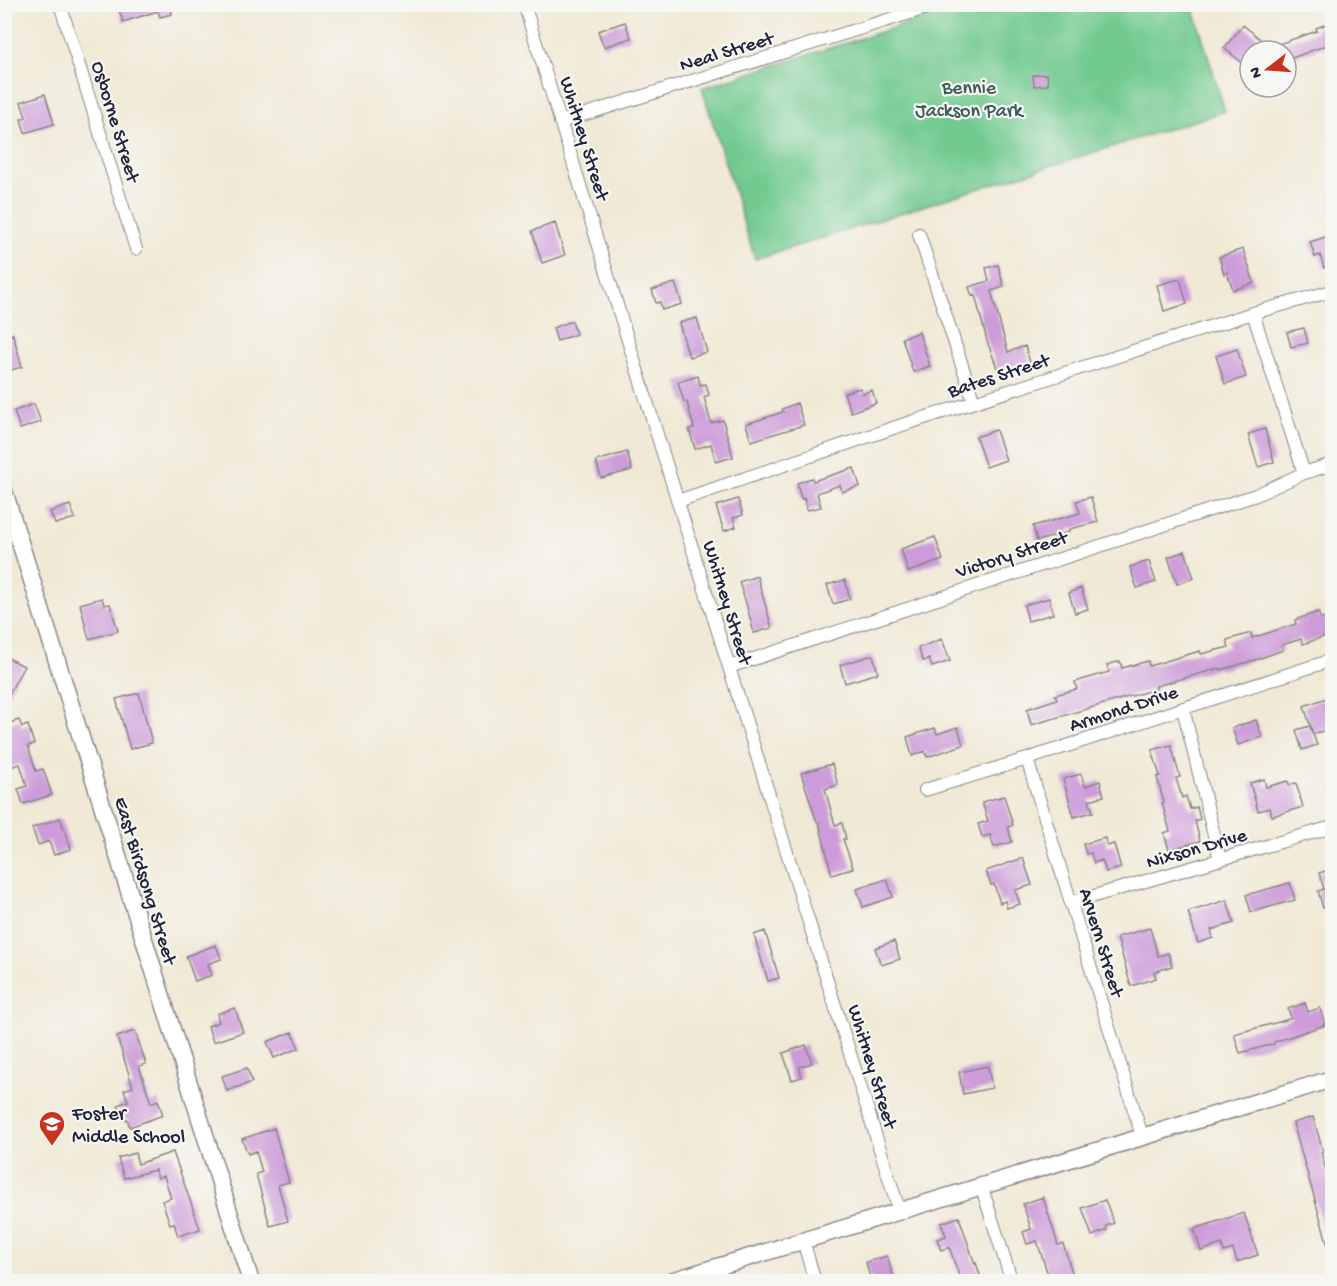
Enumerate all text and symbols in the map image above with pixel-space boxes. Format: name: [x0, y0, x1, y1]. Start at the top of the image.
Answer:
street label: Neal Street: [677, 28, 778, 79]
north arrow: [1238, 39, 1298, 99]
street label: Osborne Street: [84, 59, 144, 187]
text: N: [1246, 64, 1268, 80]
street label: Whitney Street: [553, 74, 613, 205]
park label: Bennie Jackson Park: [915, 78, 1025, 124]
street label: Bates Street: [945, 350, 1054, 405]
street label: Victory Street: [953, 527, 1072, 585]
street label: Whitney Street: [696, 538, 756, 669]
street label: Armond Drive: [1067, 682, 1182, 739]
street label: East Birdsong Street: [107, 795, 181, 969]
street label: Nixson Drive: [1144, 825, 1251, 876]
street label: Arvern Street: [1072, 886, 1128, 1002]
street label: Whitney Street: [841, 1002, 901, 1133]
place label: Foster Middle School: [71, 1104, 185, 1150]
school or university icon: Foster Middle School: [37, 1109, 67, 1147]

